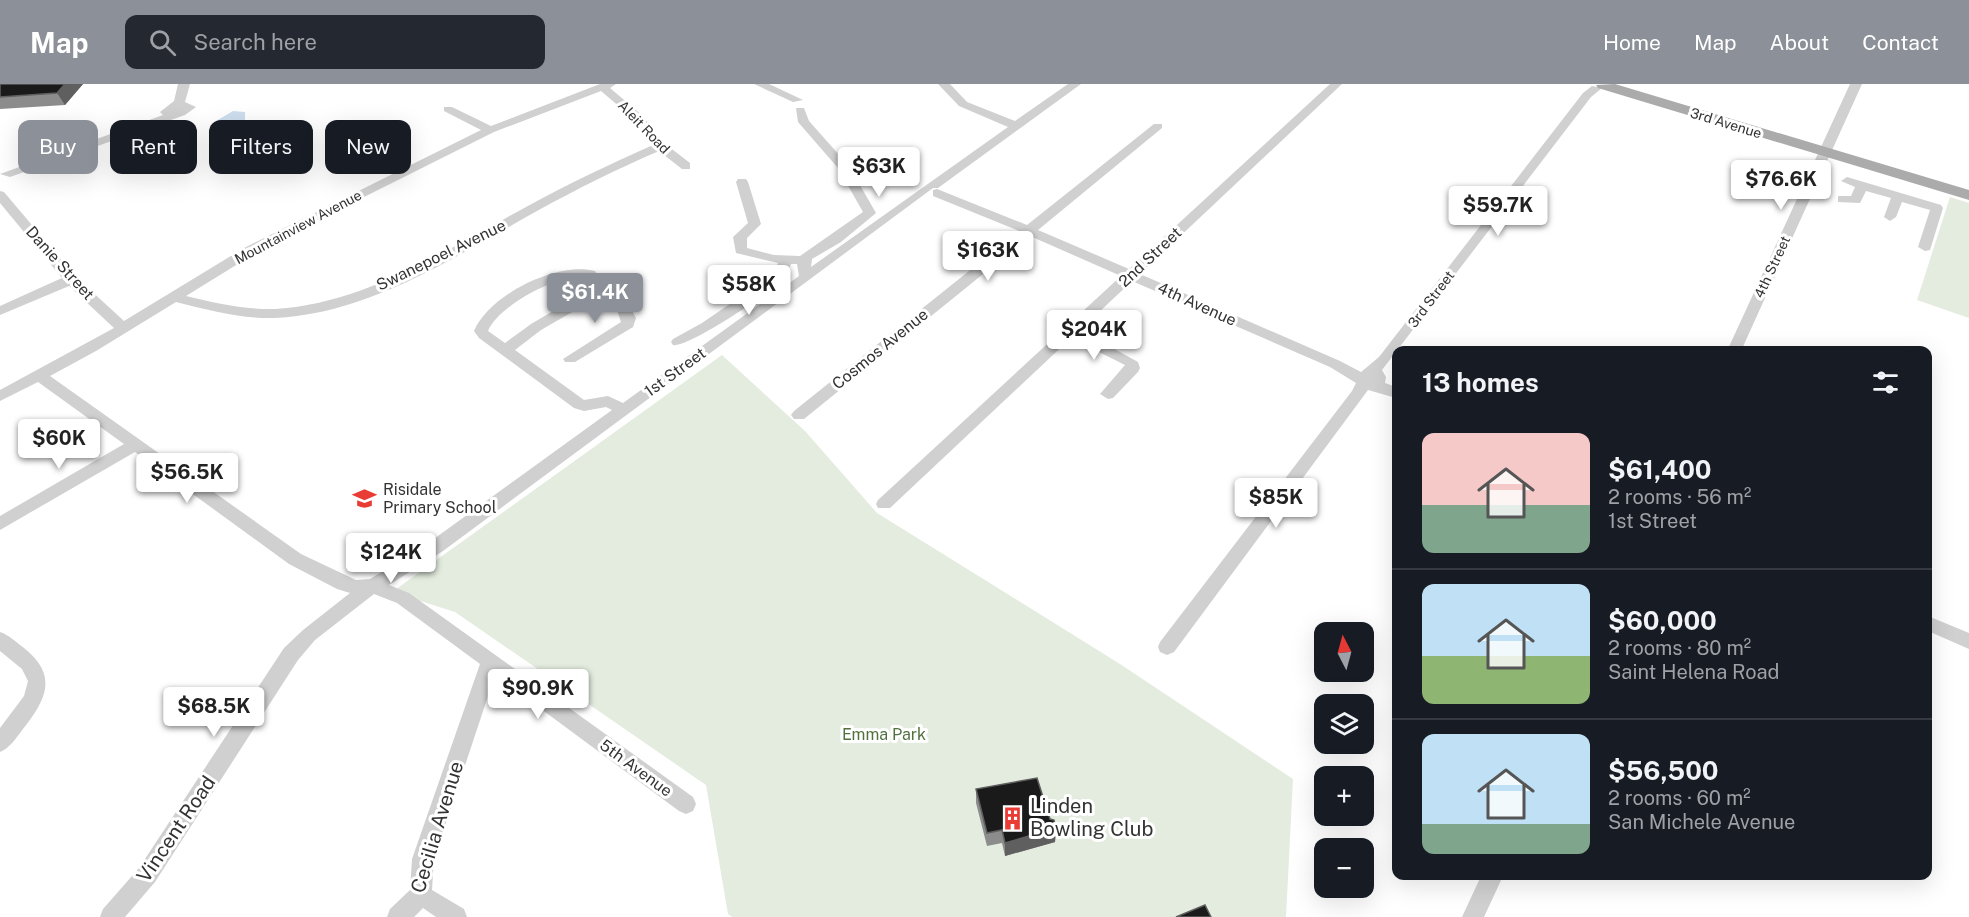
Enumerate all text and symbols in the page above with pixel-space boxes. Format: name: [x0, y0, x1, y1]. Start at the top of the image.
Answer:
search box: [125, 15, 545, 69]
text: Map: [30, 26, 89, 59]
icon: search: [146, 26, 179, 59]
text: Search here: [194, 29, 317, 55]
text: Home: [1603, 30, 1661, 55]
text: Map: [1694, 30, 1737, 55]
text: About: [1770, 30, 1829, 55]
text: Contact: [1862, 30, 1939, 55]
street label: Aleit Road: [615, 97, 673, 157]
street label: 3rd Avenue: [1688, 105, 1764, 141]
chip: Buy: [18, 120, 98, 174]
chip: Rent: [110, 120, 197, 174]
chip: Filters: [209, 120, 313, 174]
chip: New: [325, 120, 411, 174]
pin: $63K: [843, 147, 915, 198]
text: $63K: [852, 154, 906, 178]
pin: $76.6K: [1732, 160, 1830, 211]
text: $76.6K: [1745, 167, 1817, 191]
pin: $59.7K: [1449, 186, 1547, 237]
street label: Mountainview Avenue: [232, 187, 364, 267]
text: $59.7K: [1463, 193, 1533, 217]
street label: Swanepoel Avenue: [373, 215, 509, 295]
street label: Danie Street: [22, 222, 98, 304]
street label: 2nd Street: [1115, 223, 1185, 291]
pin: $163K: [946, 231, 1030, 282]
street label: 4th Street: [1751, 233, 1793, 301]
text: $163K: [957, 238, 1019, 262]
pin: $58K: [713, 265, 785, 316]
street label: 3rd Street: [1405, 267, 1457, 331]
text: $58K: [722, 272, 776, 296]
pin: $61.4K: [546, 273, 644, 324]
street label: 4th Avenue: [1155, 278, 1239, 330]
text: $61.4K: [561, 280, 629, 304]
street label: Cosmos Avenue: [828, 305, 932, 393]
pin: $204K: [1052, 310, 1136, 361]
text: $204K: [1061, 317, 1127, 341]
street label: 1st Street: [641, 343, 709, 401]
icon: filters: [1869, 366, 1902, 399]
text: 13 homes: [1422, 367, 1539, 398]
pin: $60K: [23, 419, 95, 470]
text: $60K: [32, 426, 86, 450]
pin: $56.5K: [138, 453, 236, 504]
text: $61,400: [1608, 454, 1712, 485]
icon: home: [1470, 457, 1542, 529]
text: $56.5K: [150, 460, 224, 484]
pin: $85K: [1240, 478, 1312, 529]
place label: Risidale Primary School: [383, 480, 497, 517]
school or university icon: Risidale Primary School: [352, 485, 378, 511]
text: $85K: [1249, 485, 1303, 509]
text: 2 rooms · 56 m²: [1608, 485, 1751, 509]
text: 1st Street: [1608, 509, 1697, 533]
pin: $124K: [349, 533, 433, 584]
text: $124K: [360, 540, 422, 564]
text: $60,000: [1608, 605, 1717, 636]
icon: home: [1470, 608, 1542, 680]
north arrow: [1314, 622, 1374, 682]
map controls: [1314, 622, 1374, 898]
text: 2 rooms · 80 m²: [1608, 636, 1751, 660]
text: Saint Helena Road: [1608, 660, 1779, 684]
pin: $90.9K: [489, 669, 587, 720]
text: $90.9K: [502, 676, 574, 700]
pin: $68.5K: [165, 687, 263, 738]
text: $68.5K: [177, 694, 251, 718]
button: layers: [1314, 694, 1374, 754]
park label: Emma Park: [842, 725, 926, 744]
street label: 5th Avenue: [596, 735, 676, 801]
text: $56,500: [1608, 755, 1719, 786]
street label: Cecilia Avenue: [406, 758, 468, 896]
icon: home: [1470, 758, 1542, 830]
button: +: [1314, 766, 1374, 826]
street label: Vincent Road: [132, 771, 220, 887]
text: 2 rooms · 60 m²: [1608, 786, 1751, 810]
place label: Linden Bowling Club: [1030, 794, 1153, 841]
building icon: Linden Bowling Club: [999, 805, 1025, 831]
text: San Michele Avenue: [1608, 810, 1795, 834]
button: −: [1314, 838, 1374, 898]

